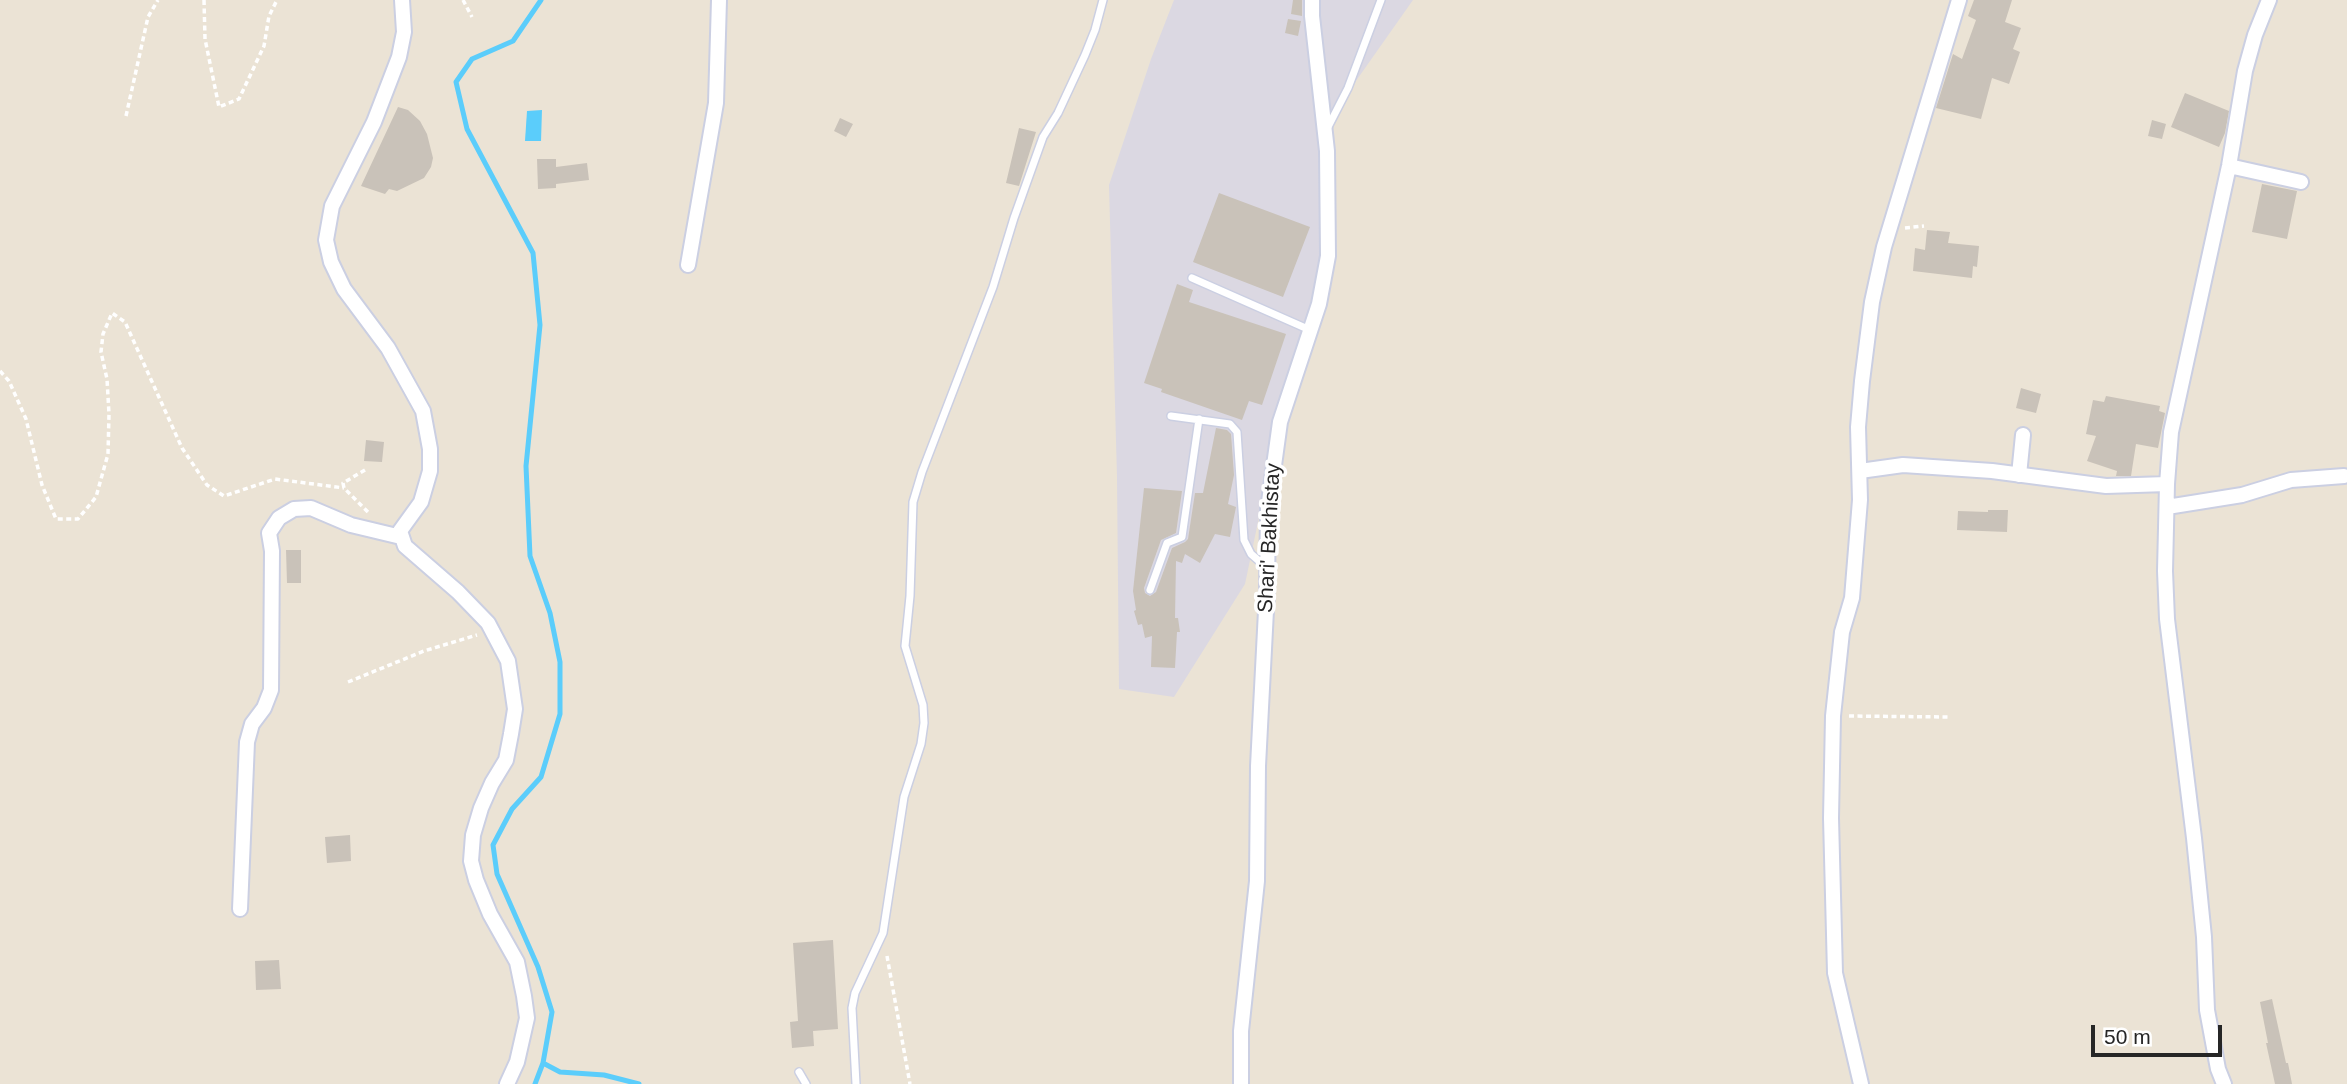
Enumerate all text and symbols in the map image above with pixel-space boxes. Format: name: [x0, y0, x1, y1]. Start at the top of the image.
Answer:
street label: Shari' Bakhistay: [1253, 462, 1287, 614]
scale bar: [2095, 1010, 2226, 1054]
text: 50 m: [2104, 1025, 2151, 1048]

